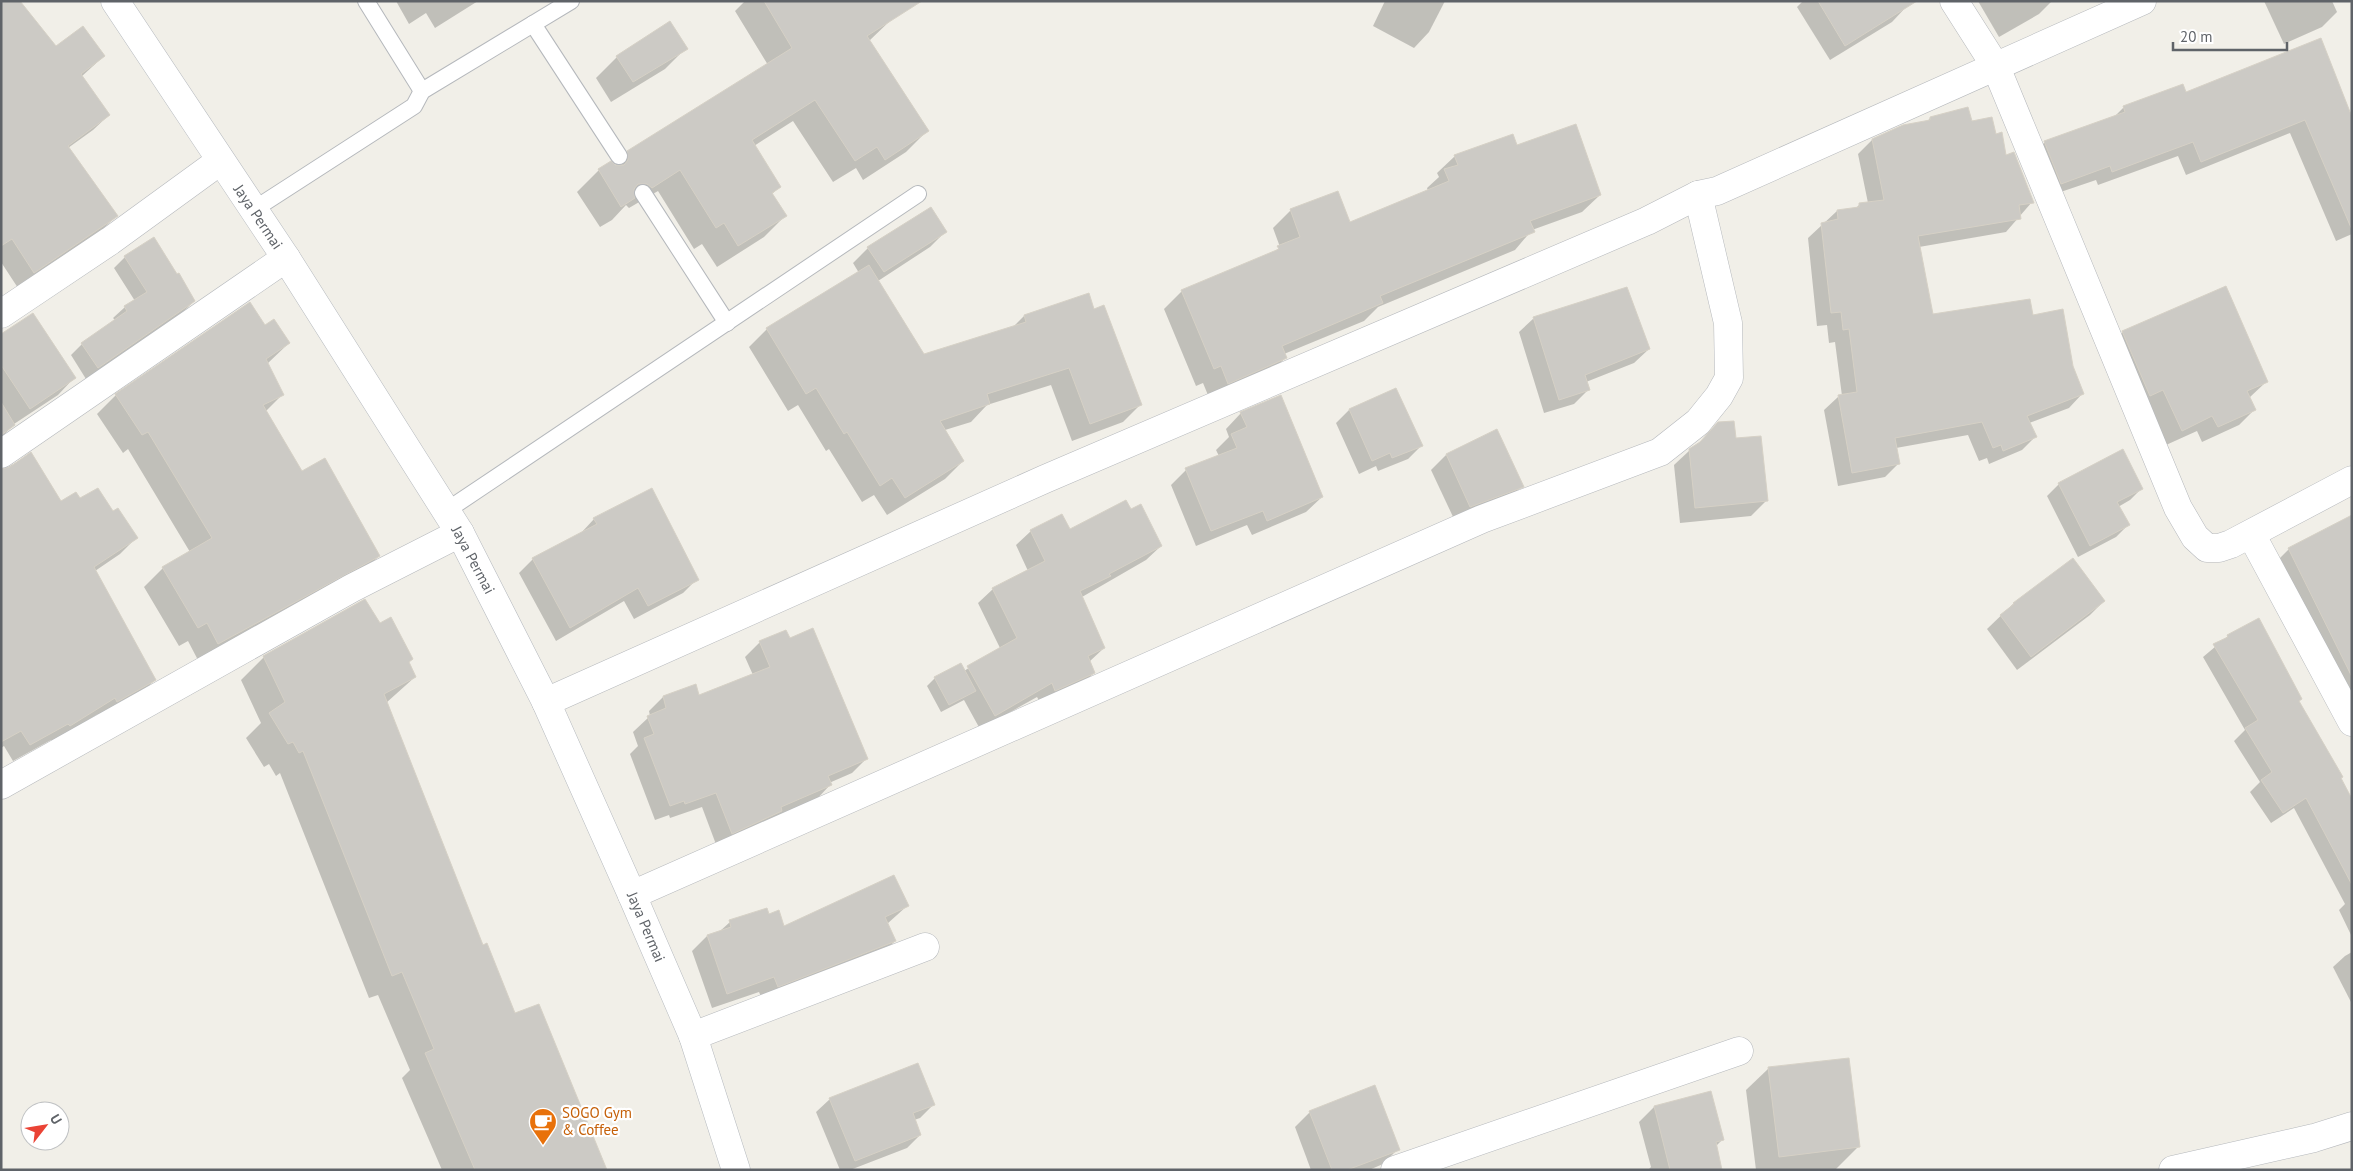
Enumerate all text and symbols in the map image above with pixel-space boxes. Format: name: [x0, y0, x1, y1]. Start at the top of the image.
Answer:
scale bar: [2173, 20, 2287, 52]
text: 20 m: [2180, 27, 2213, 46]
street label: Jaya Permai: [229, 180, 287, 253]
street label: Jaya Permai: [447, 522, 499, 597]
street label: Jaya Permai: [623, 888, 670, 965]
north arrow: [20, 1101, 70, 1151]
place label: SOGO Gym & Coffee: [562, 1103, 632, 1139]
cafe icon: SOGO Gym & Coffee: [528, 1107, 558, 1146]
text: U: [46, 1111, 66, 1128]

